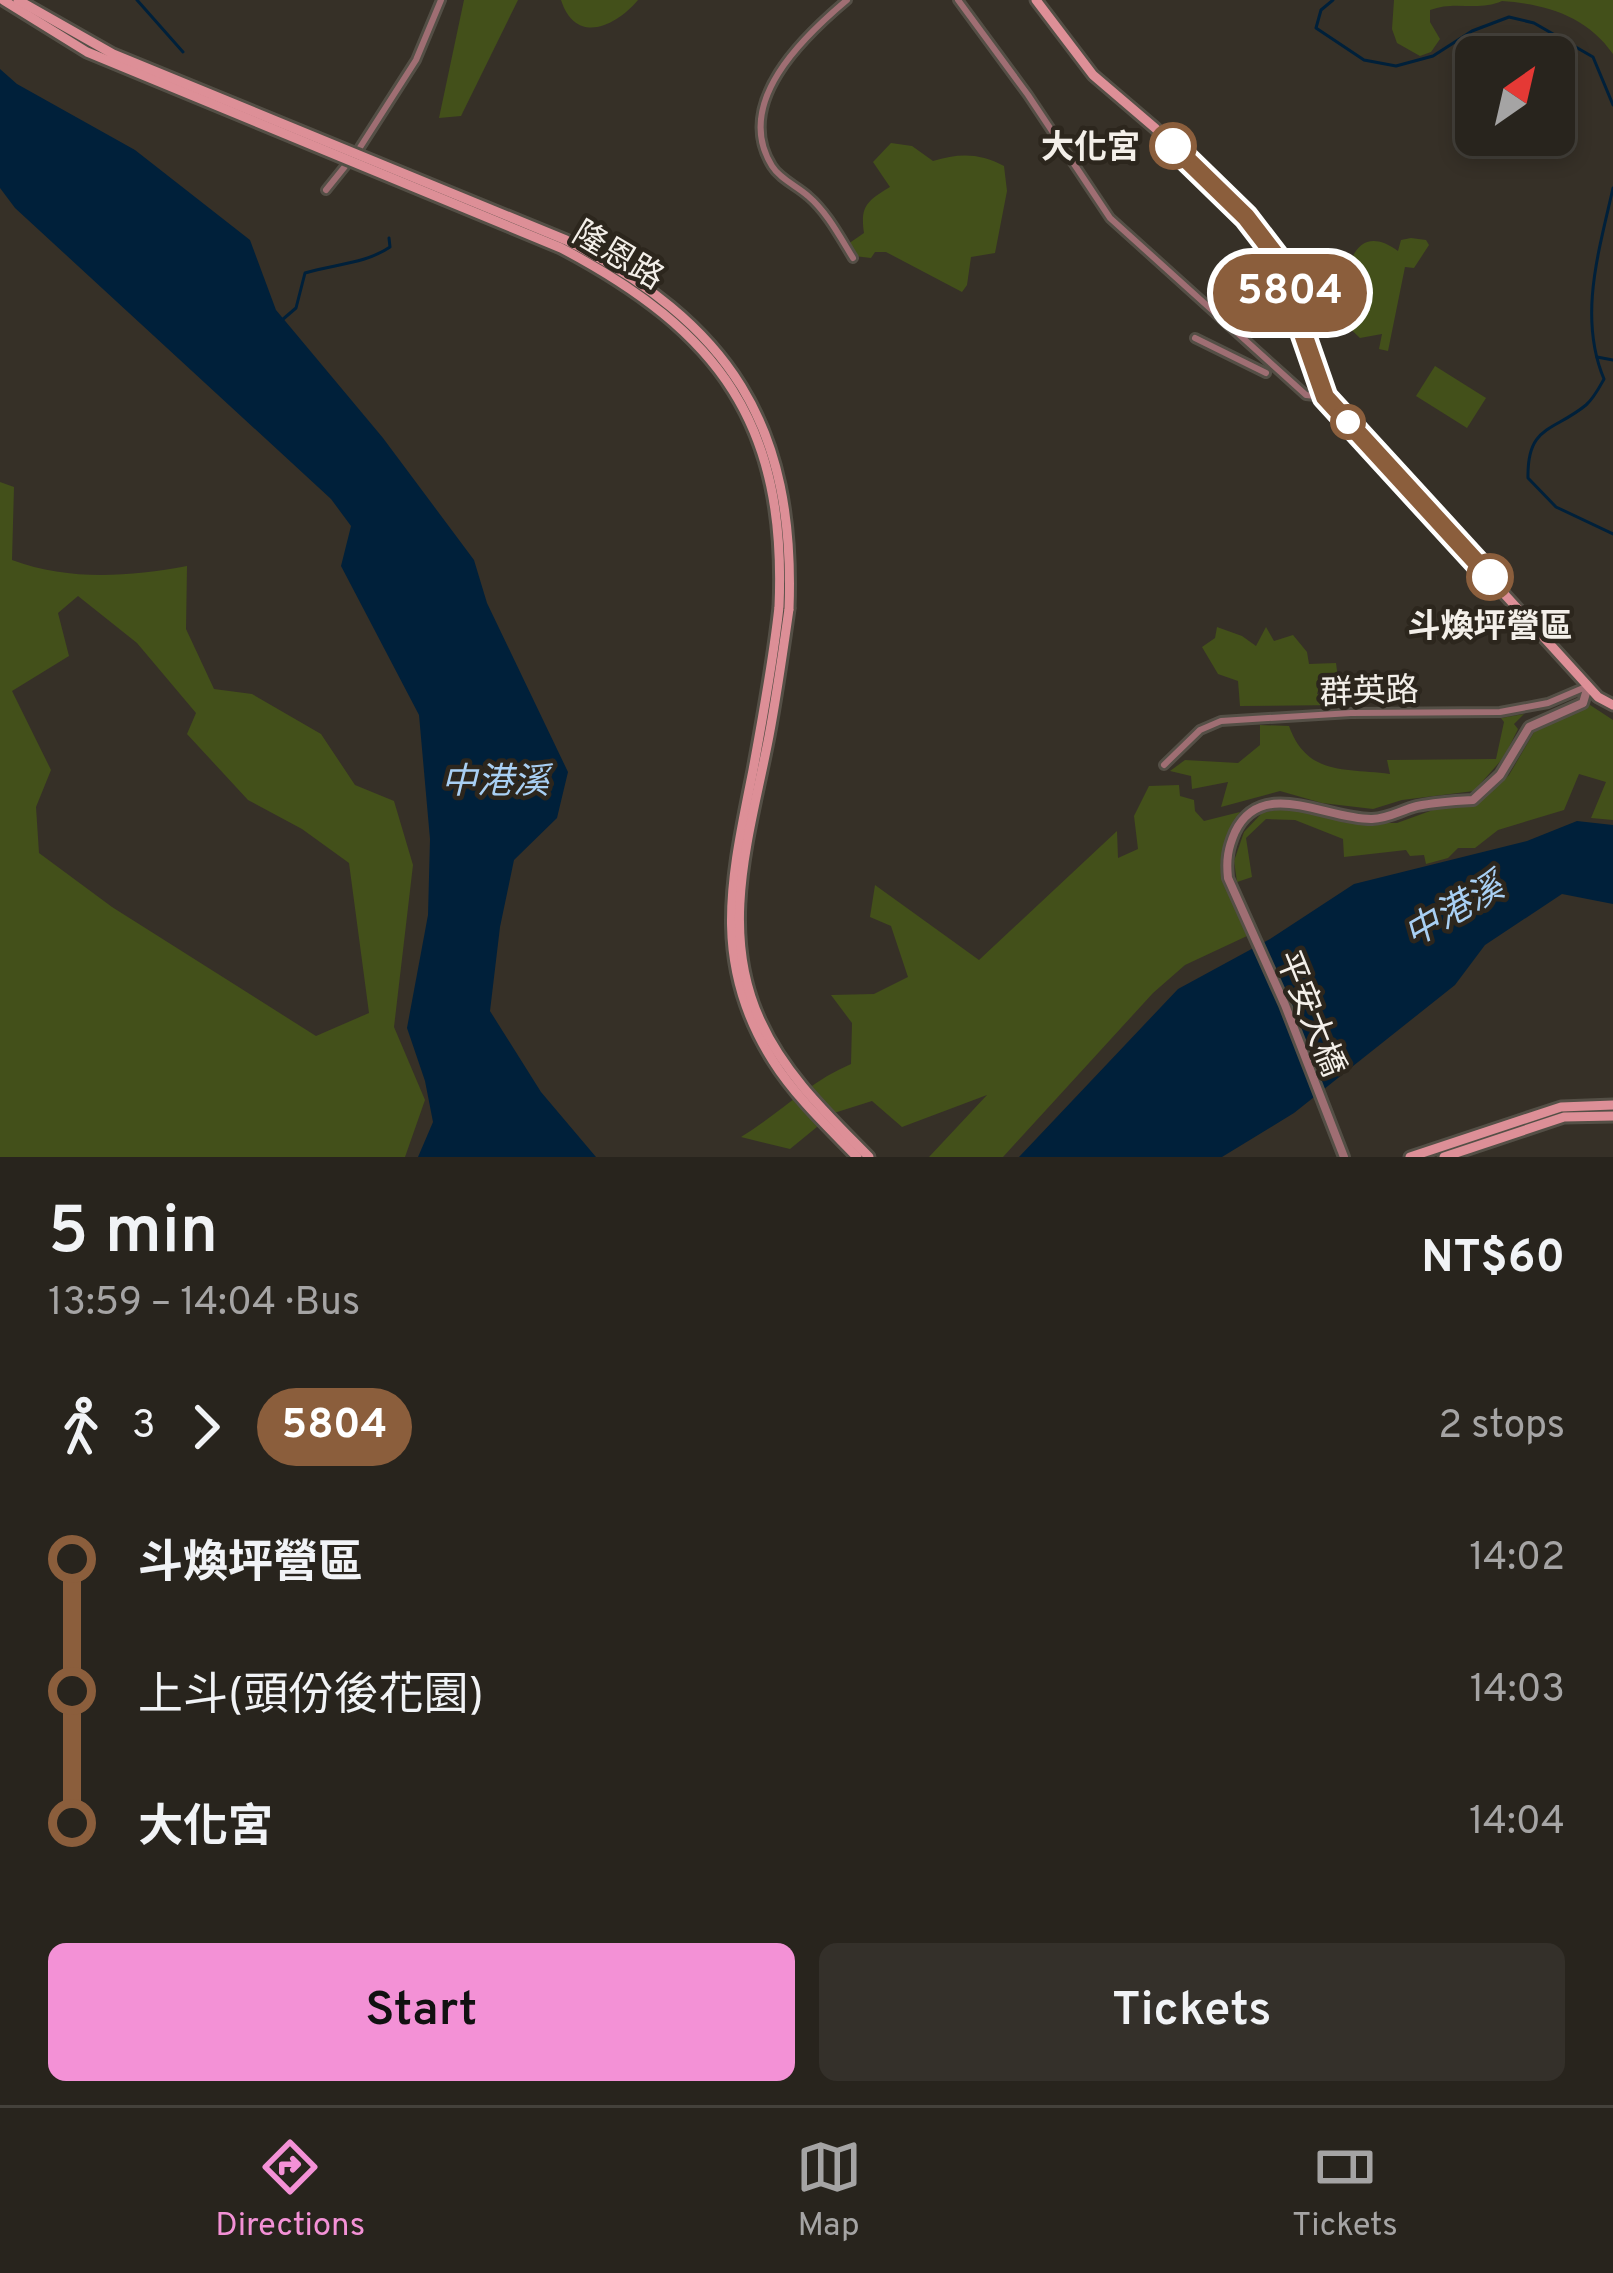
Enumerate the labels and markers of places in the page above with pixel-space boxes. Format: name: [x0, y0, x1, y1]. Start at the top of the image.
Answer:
marker: 大化宮: [1151, 124, 1195, 168]
place label: 大化宮: [1041, 129, 1140, 171]
unlabelled marker: [1332, 406, 1364, 438]
marker: 斗煥坪營區: [1468, 555, 1512, 599]
place label: 斗煥坪營區: [1408, 608, 1573, 650]

